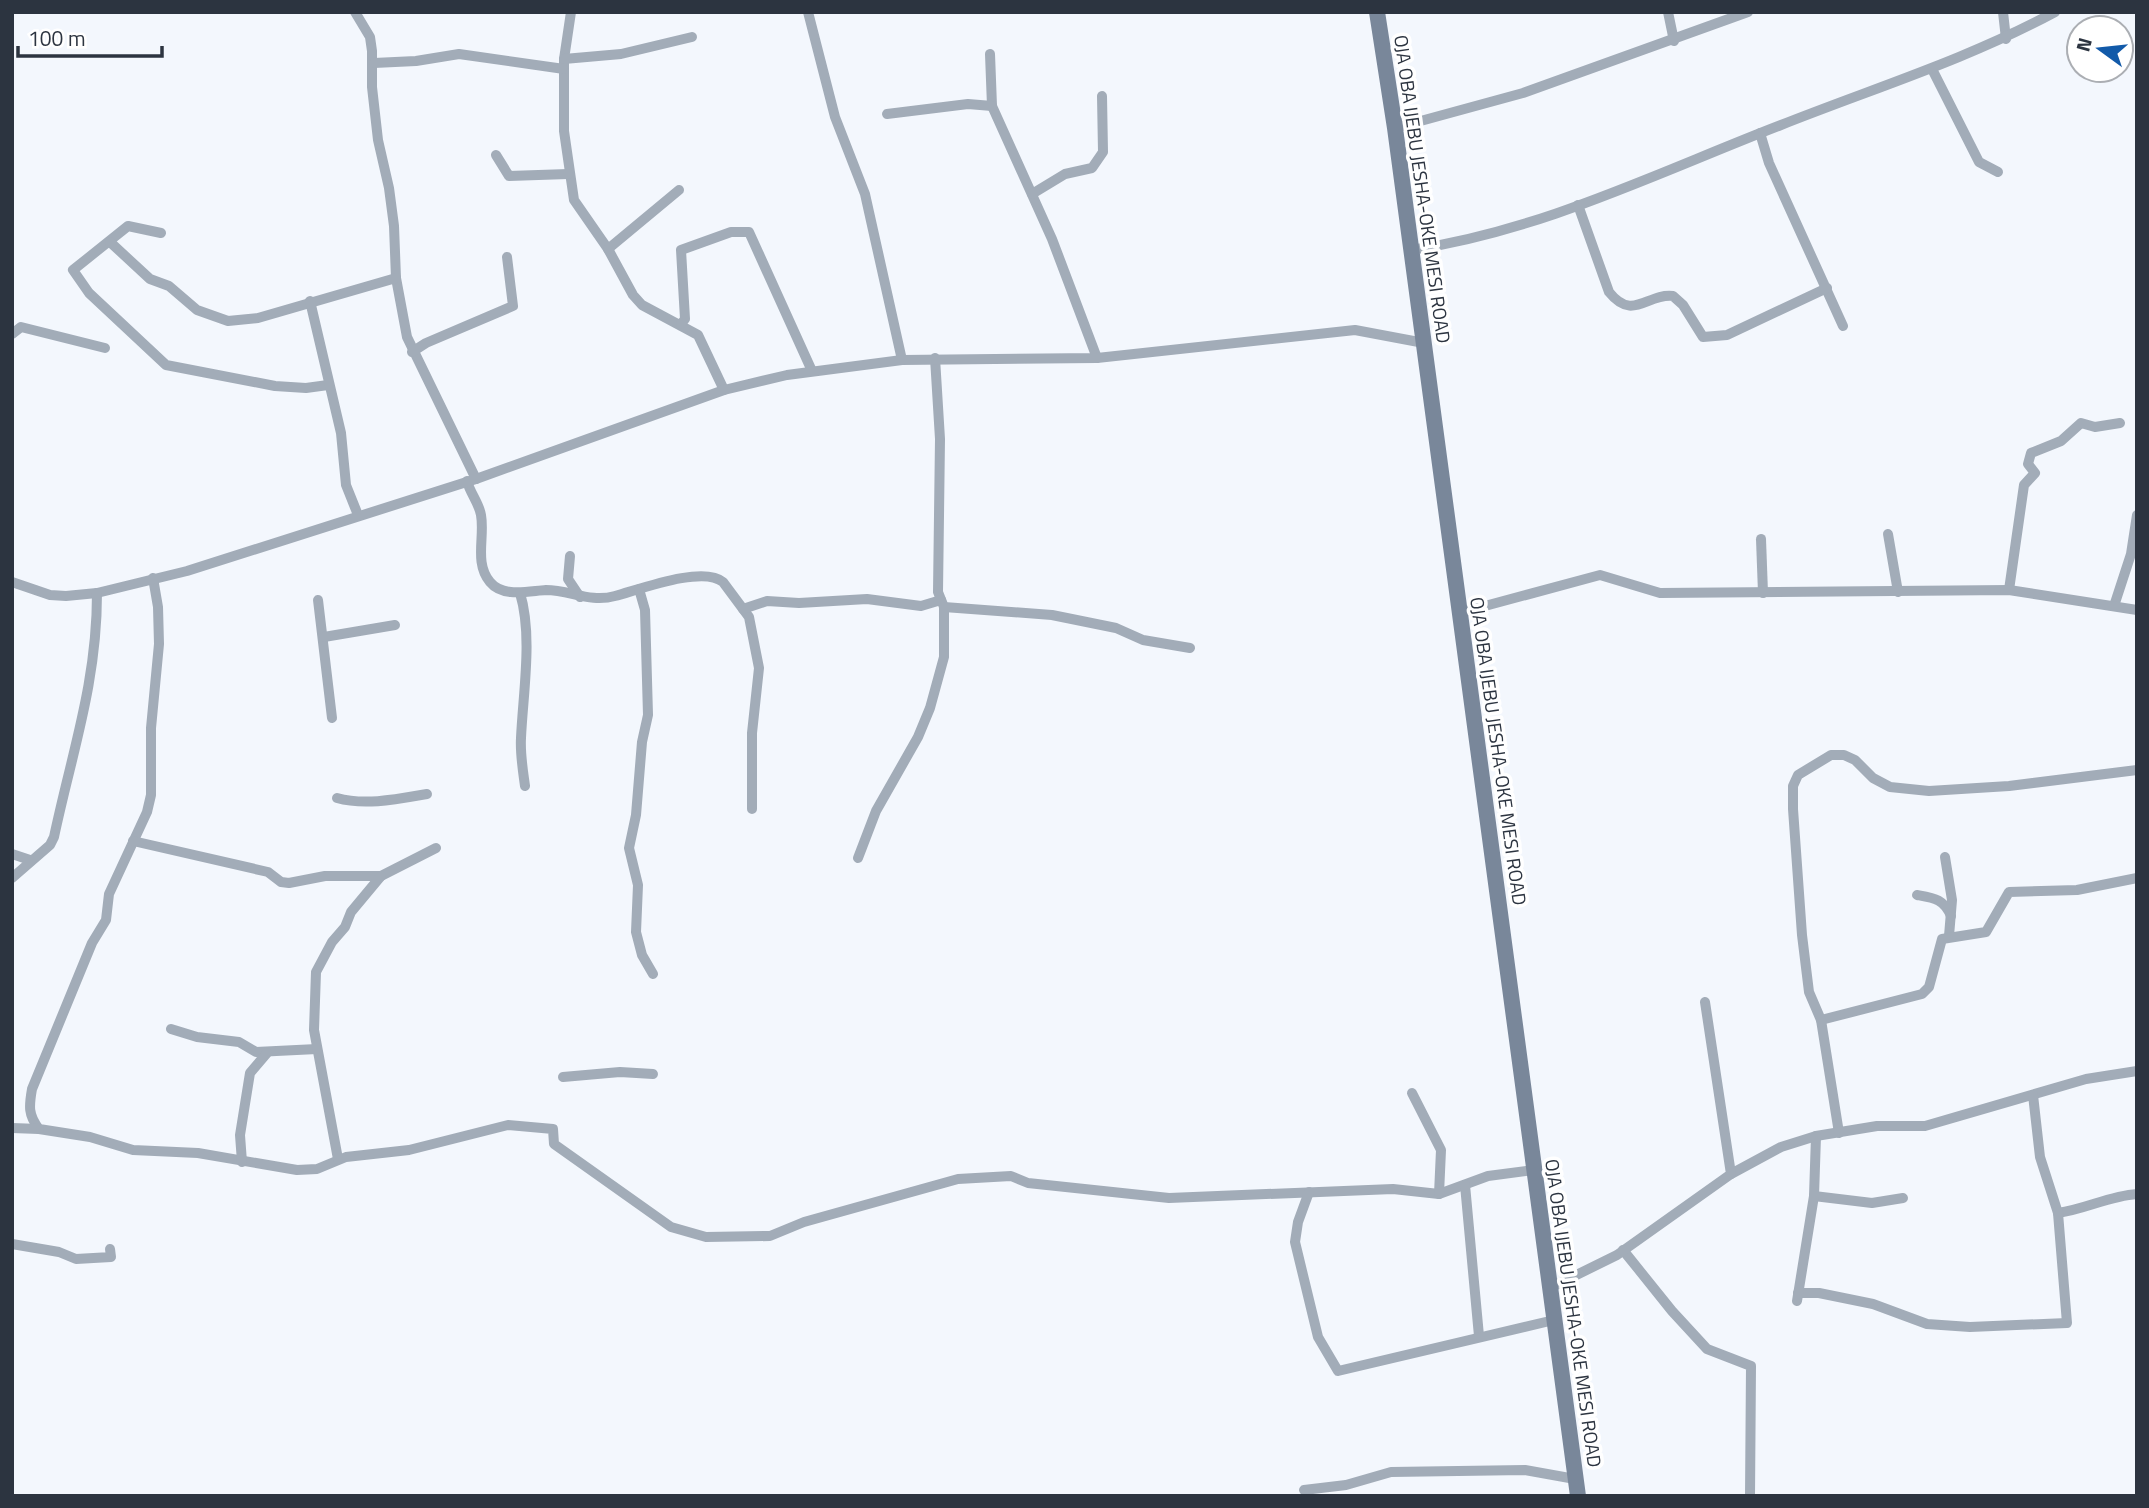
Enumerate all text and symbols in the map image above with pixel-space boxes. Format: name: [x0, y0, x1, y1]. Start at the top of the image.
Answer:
scale bar: [18, 14, 161, 58]
north arrow: [2065, 14, 2135, 84]
text: 100 m: [28, 22, 85, 54]
street label: OJA OBA IJEBU JESHA-OKE MESI ROAD: [1387, 33, 1459, 345]
text: N: [2067, 34, 2099, 55]
street label: OJA OBA IJEBU JESHA-OKE MESI ROAD: [1463, 595, 1535, 907]
street label: OJA OBA IJEBU JESHA-OKE MESI ROAD: [1538, 1157, 1610, 1469]

